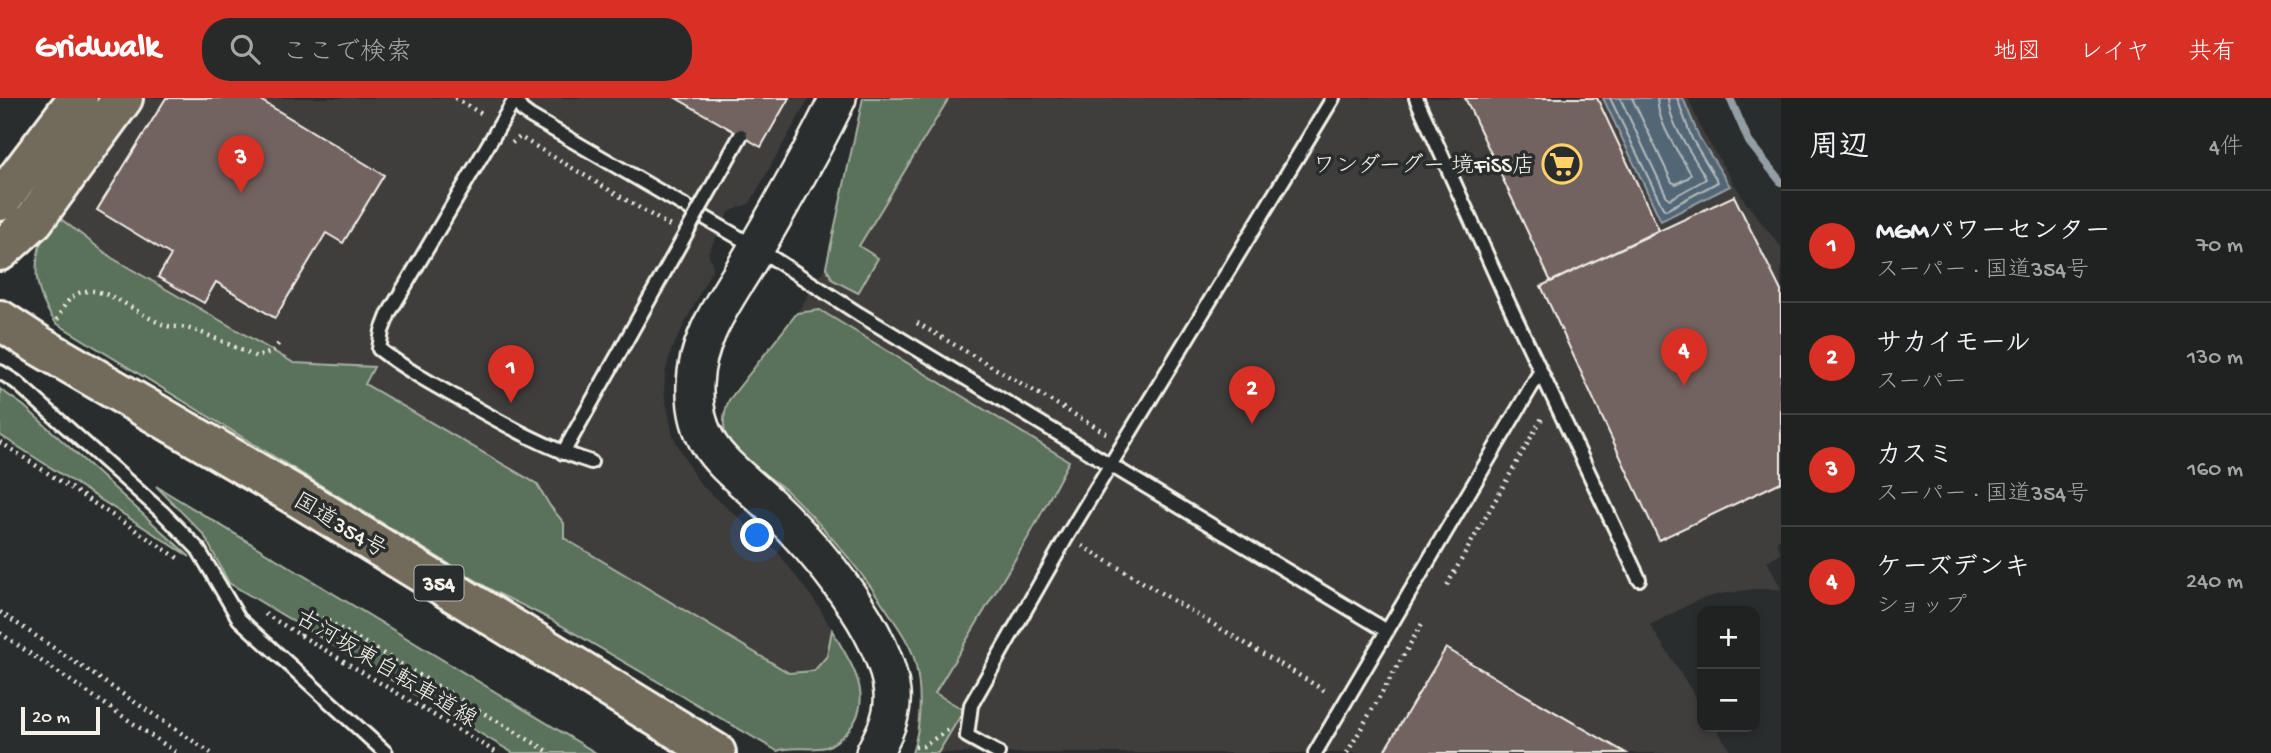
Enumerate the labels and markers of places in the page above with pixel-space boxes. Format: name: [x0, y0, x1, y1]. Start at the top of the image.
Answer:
pin: 3: [218, 135, 264, 193]
supermarket icon: ワンダーグー 境FiSS店: [1541, 143, 1583, 185]
place label: ワンダーグー 境FiSS店: [1313, 153, 1535, 181]
pin: 4: [1661, 328, 1707, 386]
pin: 1: [488, 345, 534, 403]
pin: 2: [1229, 366, 1275, 424]

